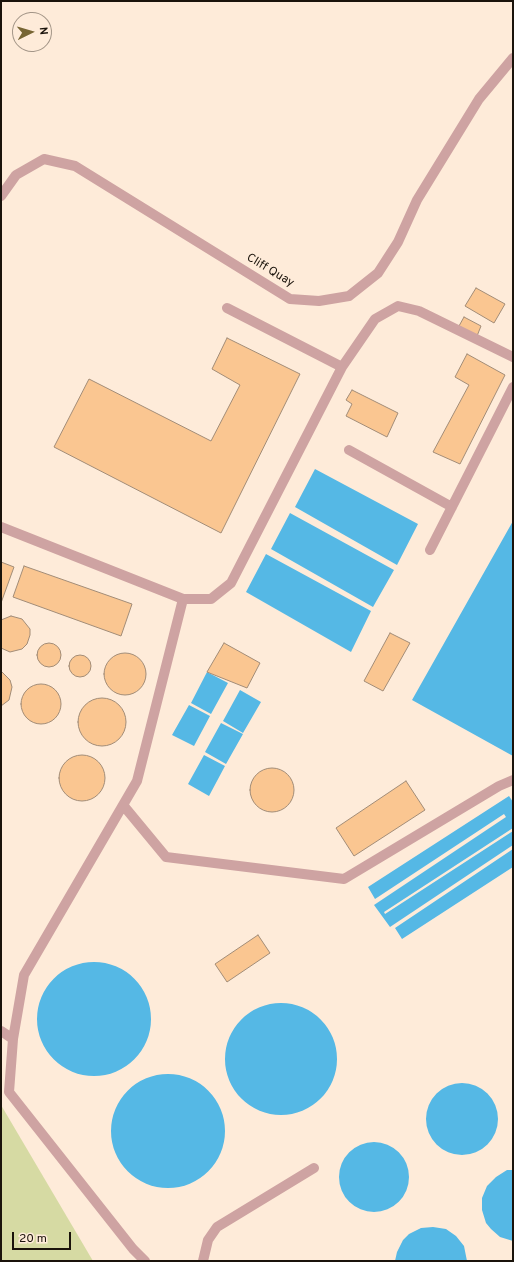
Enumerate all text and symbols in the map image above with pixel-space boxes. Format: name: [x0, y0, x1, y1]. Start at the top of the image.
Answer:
north arrow: [12, 12, 52, 52]
text: N: [36, 26, 50, 36]
street label: Cliff Quay: [244, 251, 296, 291]
scale bar: [14, 1224, 73, 1250]
text: 20 m: [19, 1231, 47, 1247]

